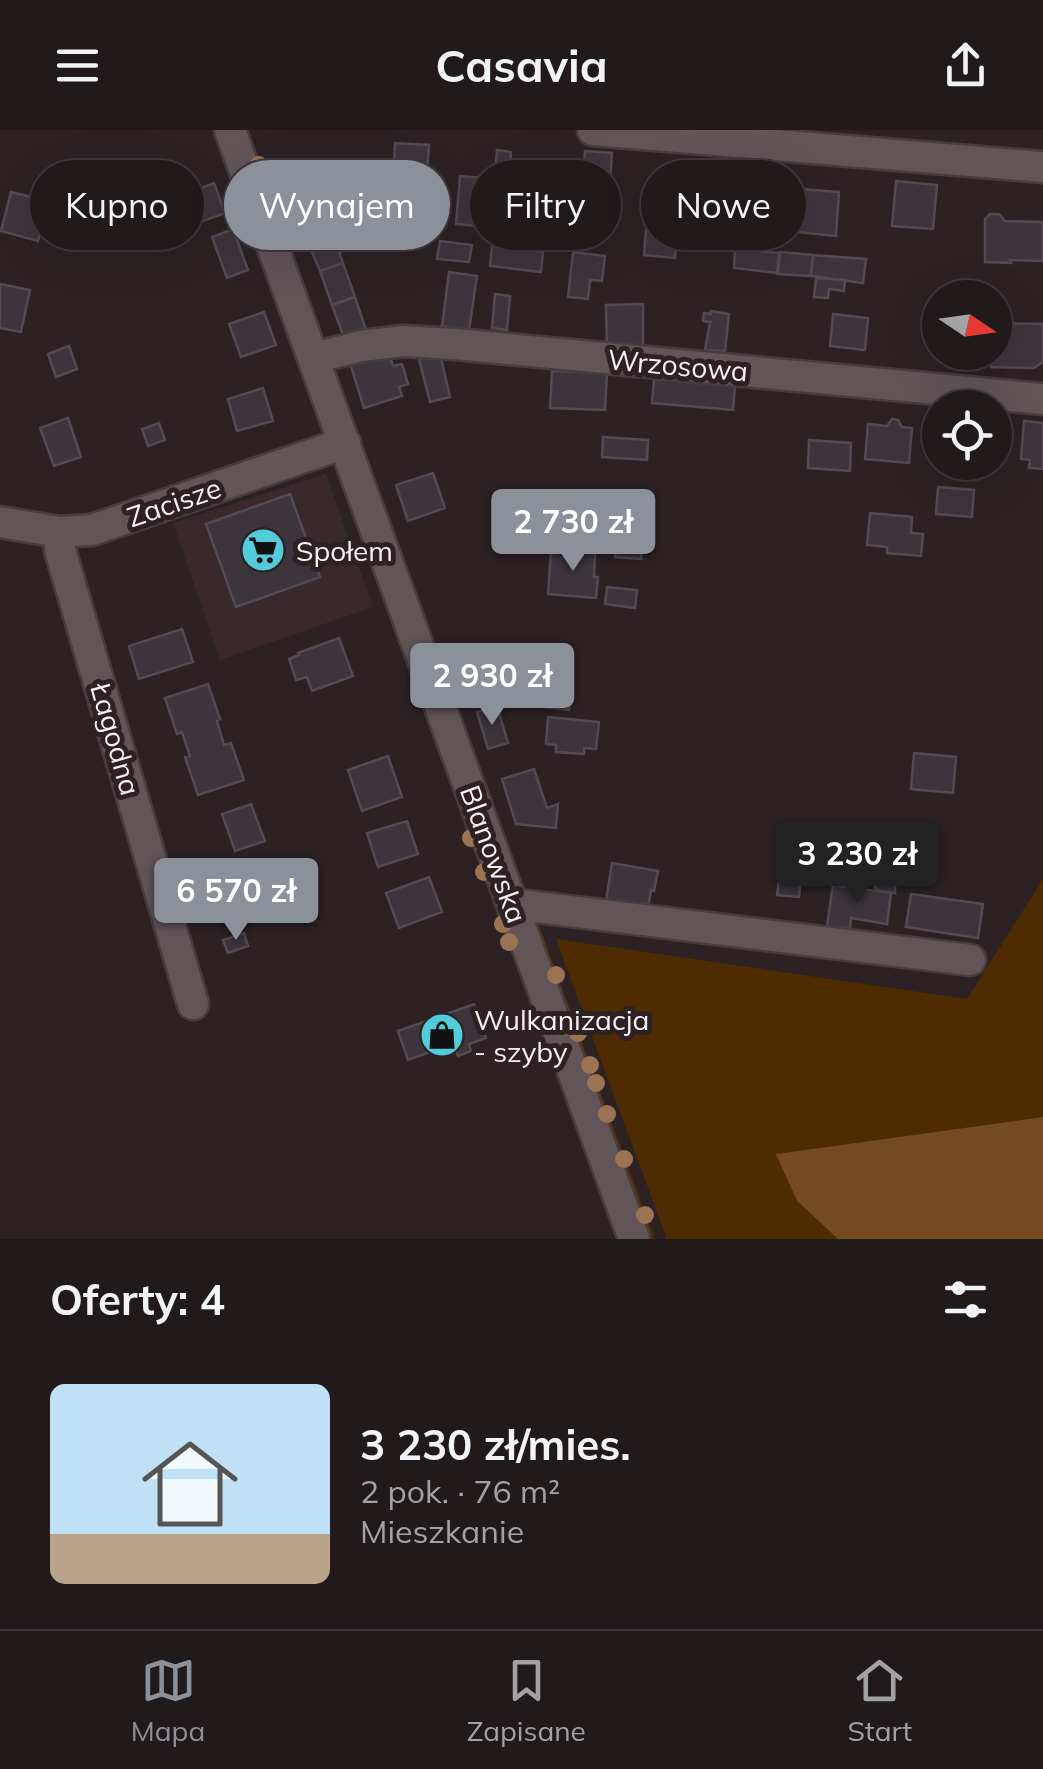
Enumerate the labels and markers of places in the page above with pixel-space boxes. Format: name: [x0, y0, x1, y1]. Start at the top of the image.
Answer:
pin: 2 730 zł: [470, 489, 676, 574]
supermarket icon: Społem: [240, 527, 286, 573]
place label: Społem: [296, 533, 393, 568]
pin: 2 930 zł: [389, 643, 595, 728]
pin: 3 230 zł: [754, 821, 960, 906]
pin: 6 570 zł: [133, 858, 339, 943]
place label: Wulkanizacja - szyby: [474, 1002, 649, 1069]
shop icon: Wulkanizacja - szyby: [419, 1012, 465, 1058]

